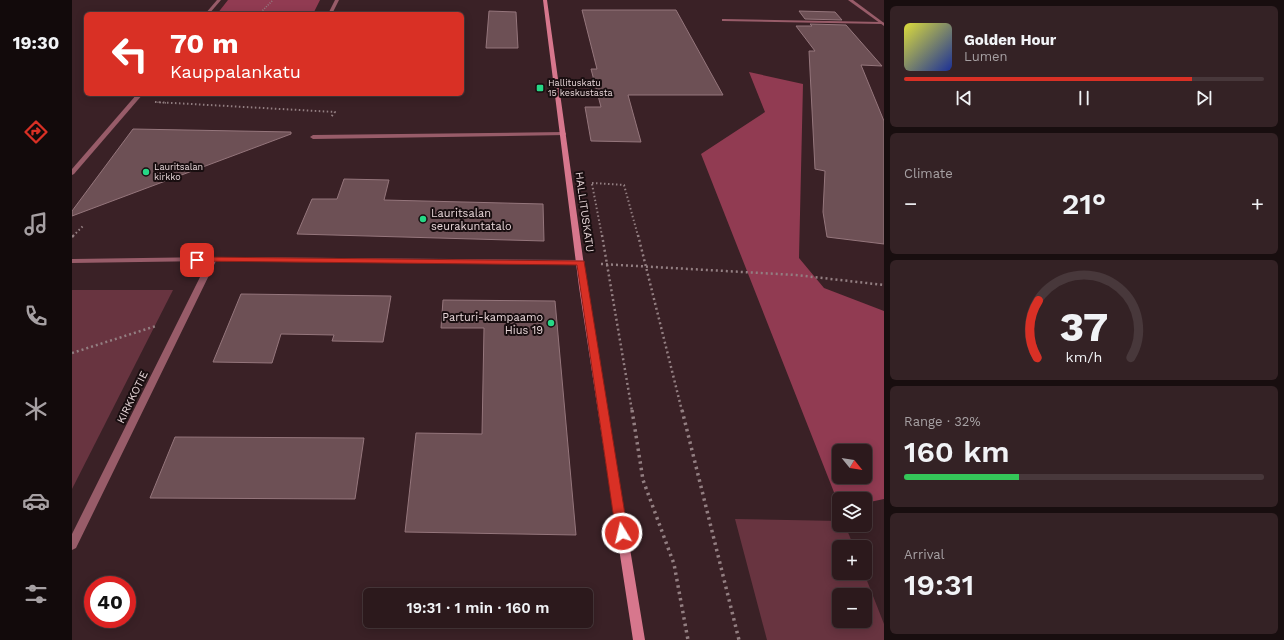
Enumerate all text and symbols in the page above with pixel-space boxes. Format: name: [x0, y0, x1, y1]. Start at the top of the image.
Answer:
text: 70 m: [170, 27, 239, 60]
icon: left: [104, 28, 156, 80]
text: Golden Hour: [964, 31, 1056, 49]
text: 19:30: [13, 32, 59, 53]
text: Lumen: [964, 49, 1008, 64]
text: Kauppalankatu: [170, 61, 301, 82]
place label: Hallituskatu 15 keskustasta: [548, 78, 613, 98]
marker: Hallituskatu 15 keskustasta: [535, 83, 545, 93]
icon: previous: [953, 87, 975, 109]
icon: pause: [1073, 87, 1095, 109]
icon: next: [1193, 87, 1215, 109]
icon: directions: [22, 118, 50, 146]
place label: Lauritsalan kirkko: [154, 162, 203, 182]
text: Climate: [904, 166, 953, 181]
marker: Lauritsalan kirkko: [141, 167, 151, 177]
street label: HALLITUSKATU: [572, 171, 597, 253]
text: 21°: [1062, 186, 1106, 221]
text: −: [904, 191, 917, 216]
text: +: [1251, 191, 1264, 216]
place label: Lauritsalan seurakuntatalo: [431, 207, 512, 233]
icon: music: [22, 210, 50, 238]
marker: Lauritsalan seurakuntatalo: [418, 214, 428, 224]
pin: [180, 243, 214, 277]
icon: arrive: [186, 249, 208, 271]
icon: phone: [22, 302, 50, 330]
text: 37: [1060, 302, 1108, 351]
place label: Parturi-kampaamo Hius 19: [442, 311, 543, 337]
marker: Parturi-kampaamo Hius 19: [546, 318, 556, 328]
text: km/h: [1066, 349, 1102, 365]
street label: KIRKKOTIE: [114, 369, 151, 426]
icon: climate: [22, 395, 50, 423]
text: Range · 32%: [904, 414, 981, 429]
text: 160 km: [904, 434, 1010, 469]
north arrow: [832, 444, 872, 484]
map controls: [832, 444, 872, 628]
icon: car: [22, 487, 50, 515]
button: layers: [832, 492, 872, 532]
position arrow: [601, 512, 643, 554]
button: +: [832, 540, 872, 580]
text: Arrival: [904, 547, 945, 562]
text: 19:31: [904, 567, 974, 602]
speed limit sign: 40: [84, 576, 136, 628]
icon: filters: [22, 580, 50, 608]
button: −: [832, 588, 872, 628]
text: 19:31 · 1 min · 160 m: [407, 599, 550, 617]

